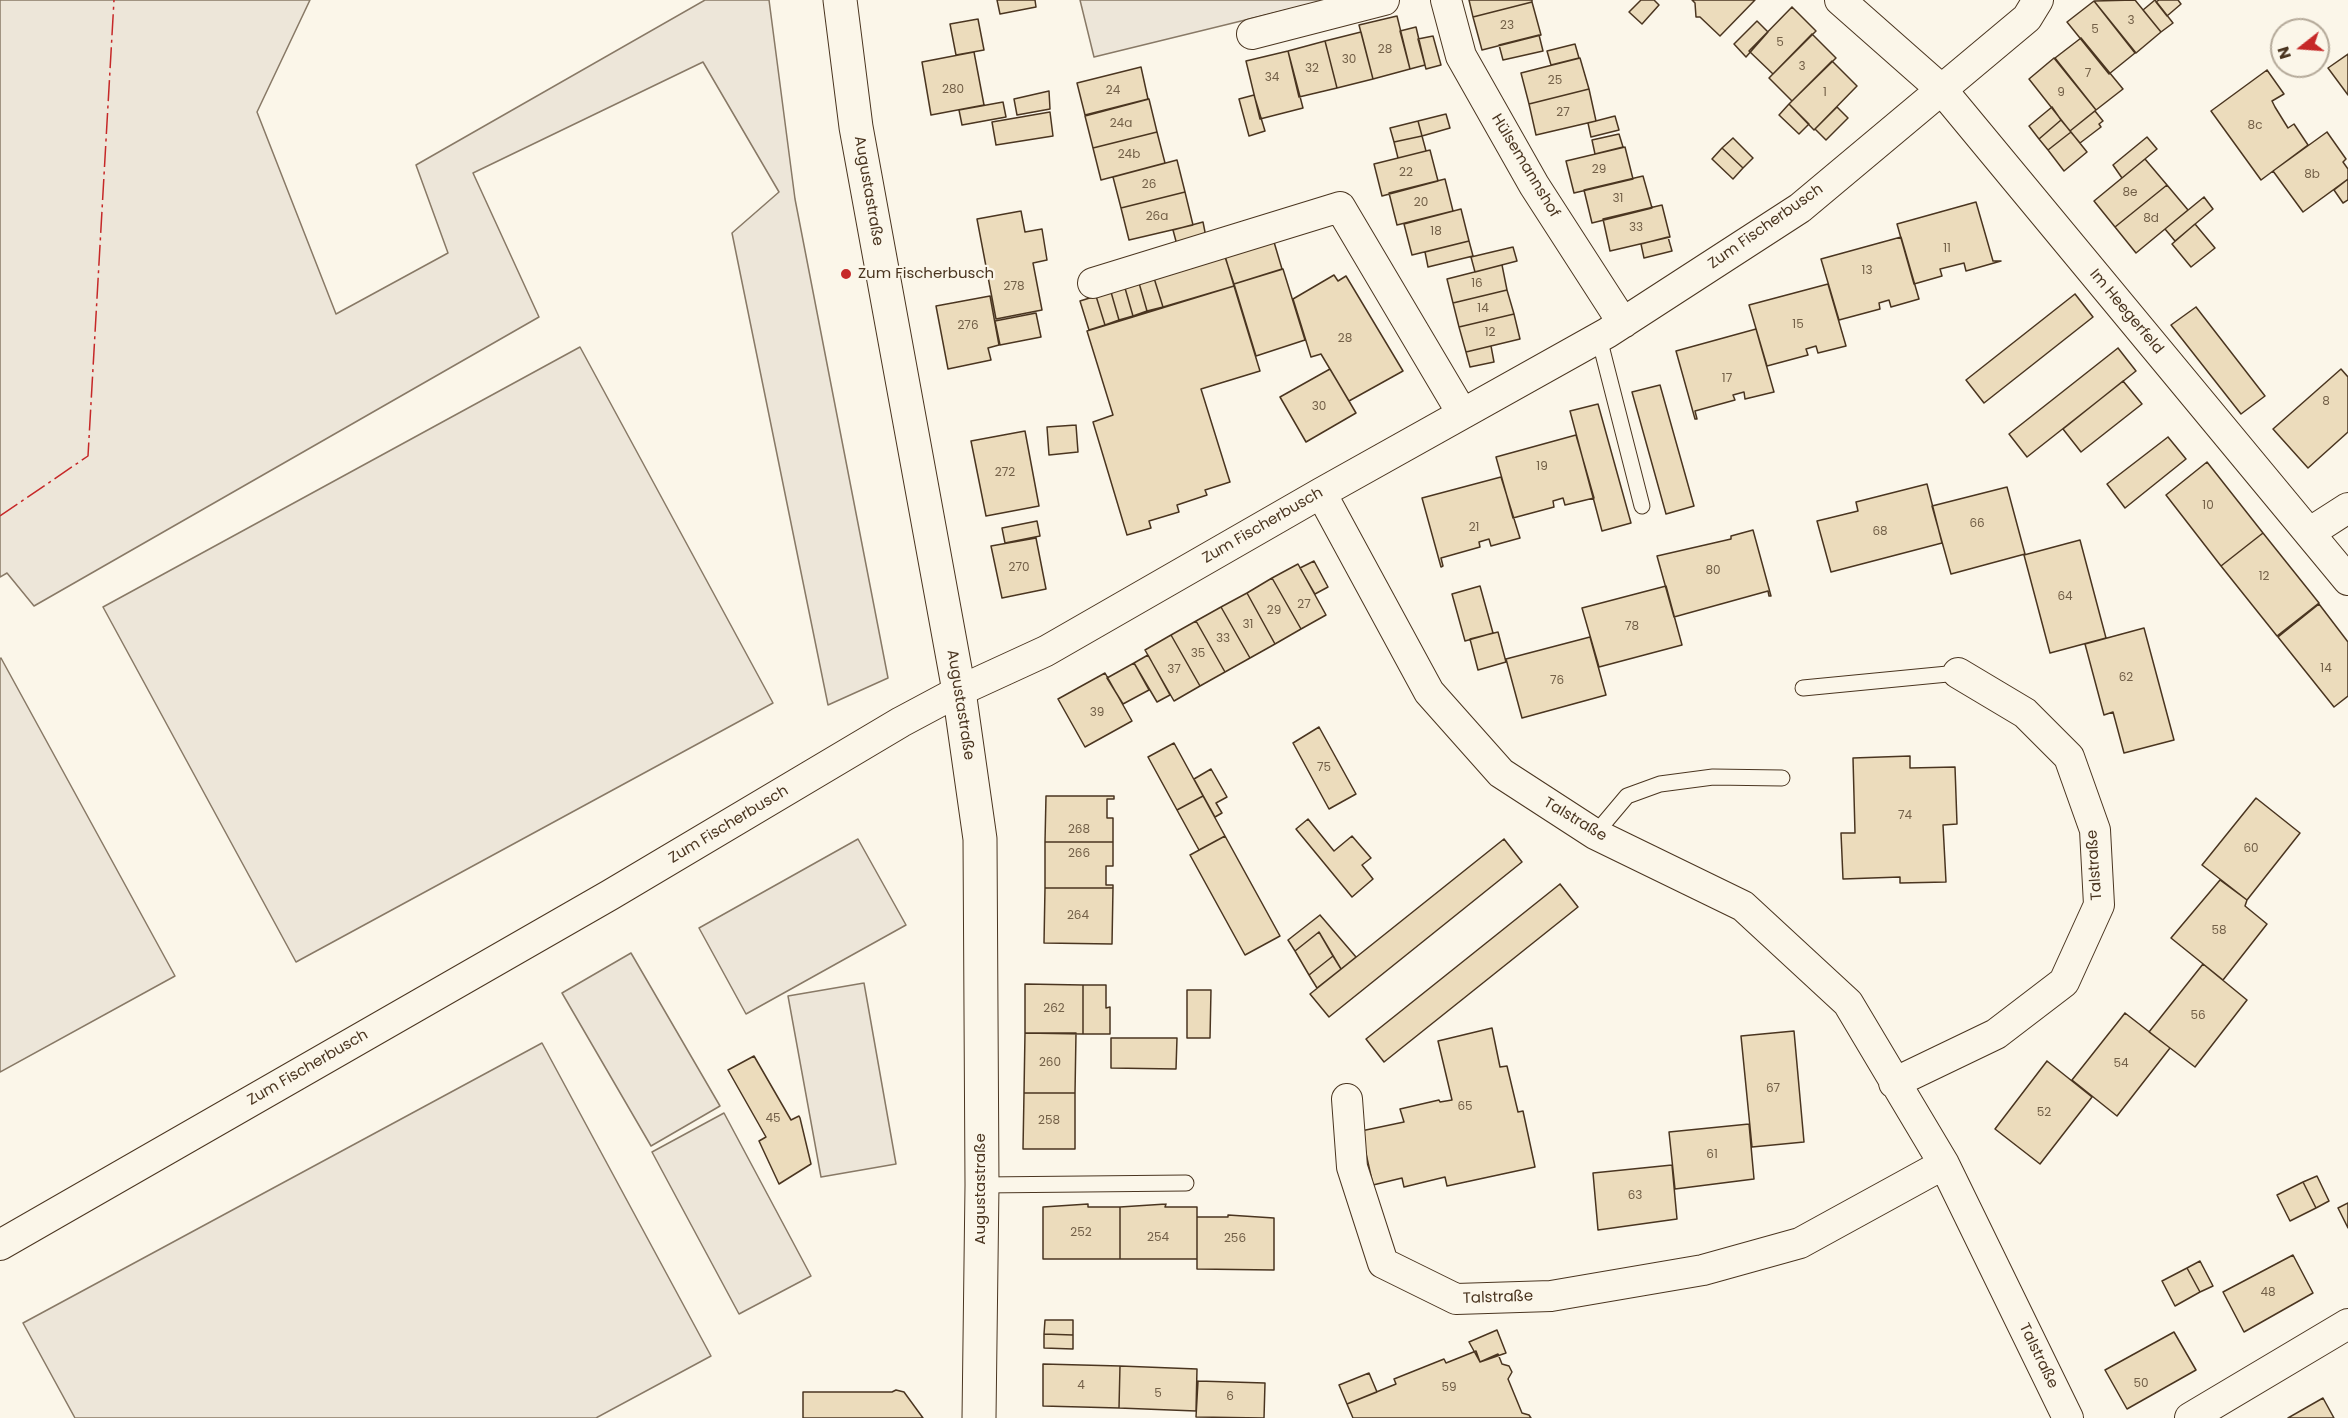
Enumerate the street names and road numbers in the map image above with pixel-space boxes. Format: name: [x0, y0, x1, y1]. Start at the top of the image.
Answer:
street label: Hülsemannshof: [1487, 111, 1563, 221]
street label: Augustastraße: [849, 135, 887, 247]
street label: Zum Fischerbusch: [1705, 181, 1827, 273]
street label: Im Heegerfeld: [2085, 266, 2167, 358]
street label: Zum Fischerbusch: [1200, 484, 1326, 568]
street label: Augustastraße: [942, 649, 978, 761]
street label: Zum Fischerbusch: [666, 782, 792, 868]
street label: Talstraße: [1540, 794, 1610, 846]
street label: Talstraße: [2084, 829, 2106, 901]
street label: Zum Fischerbusch: [245, 1026, 371, 1110]
street label: Augustastraße: [972, 1133, 990, 1245]
street label: Talstraße: [1462, 1288, 1534, 1308]
street label: Talstraße: [2014, 1320, 2062, 1392]

